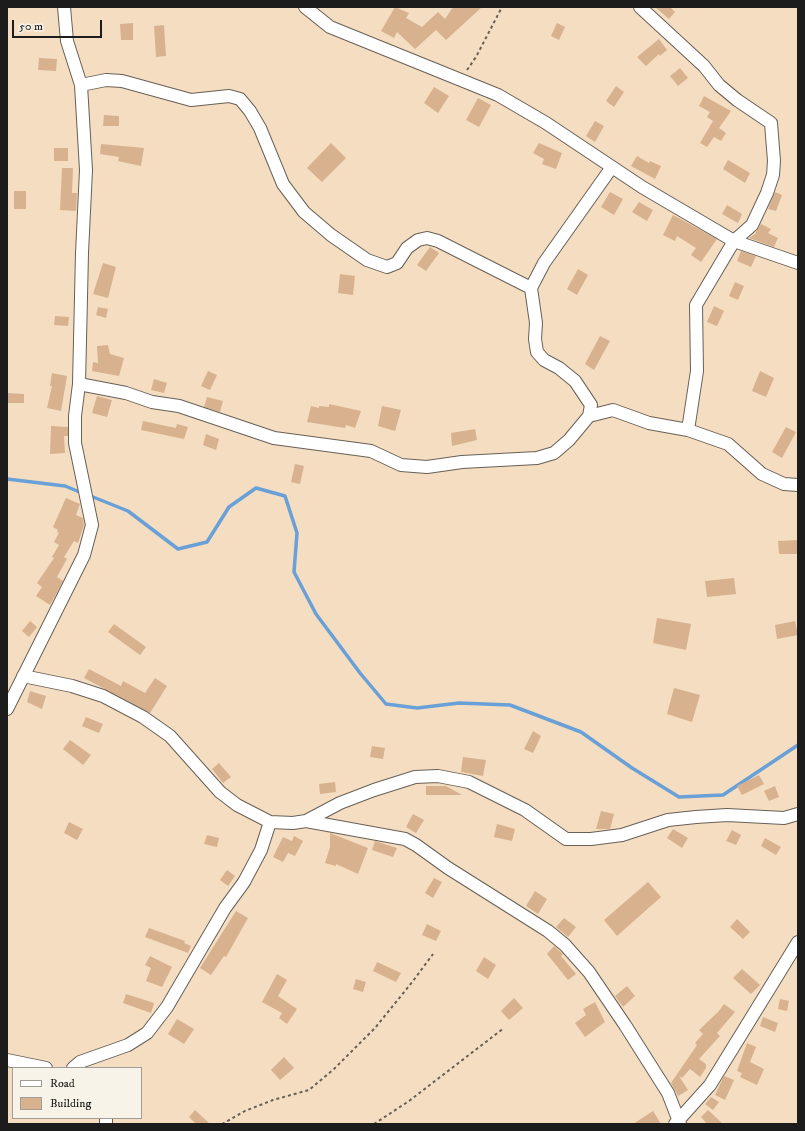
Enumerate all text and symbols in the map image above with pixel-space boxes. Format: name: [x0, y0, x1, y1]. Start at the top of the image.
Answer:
scale bar: [14, 12, 104, 38]
text: 50 m: [19, 19, 43, 34]
legend: [12, 1067, 142, 1119]
text: Road: [50, 1076, 75, 1091]
text: Building: [50, 1096, 91, 1111]

